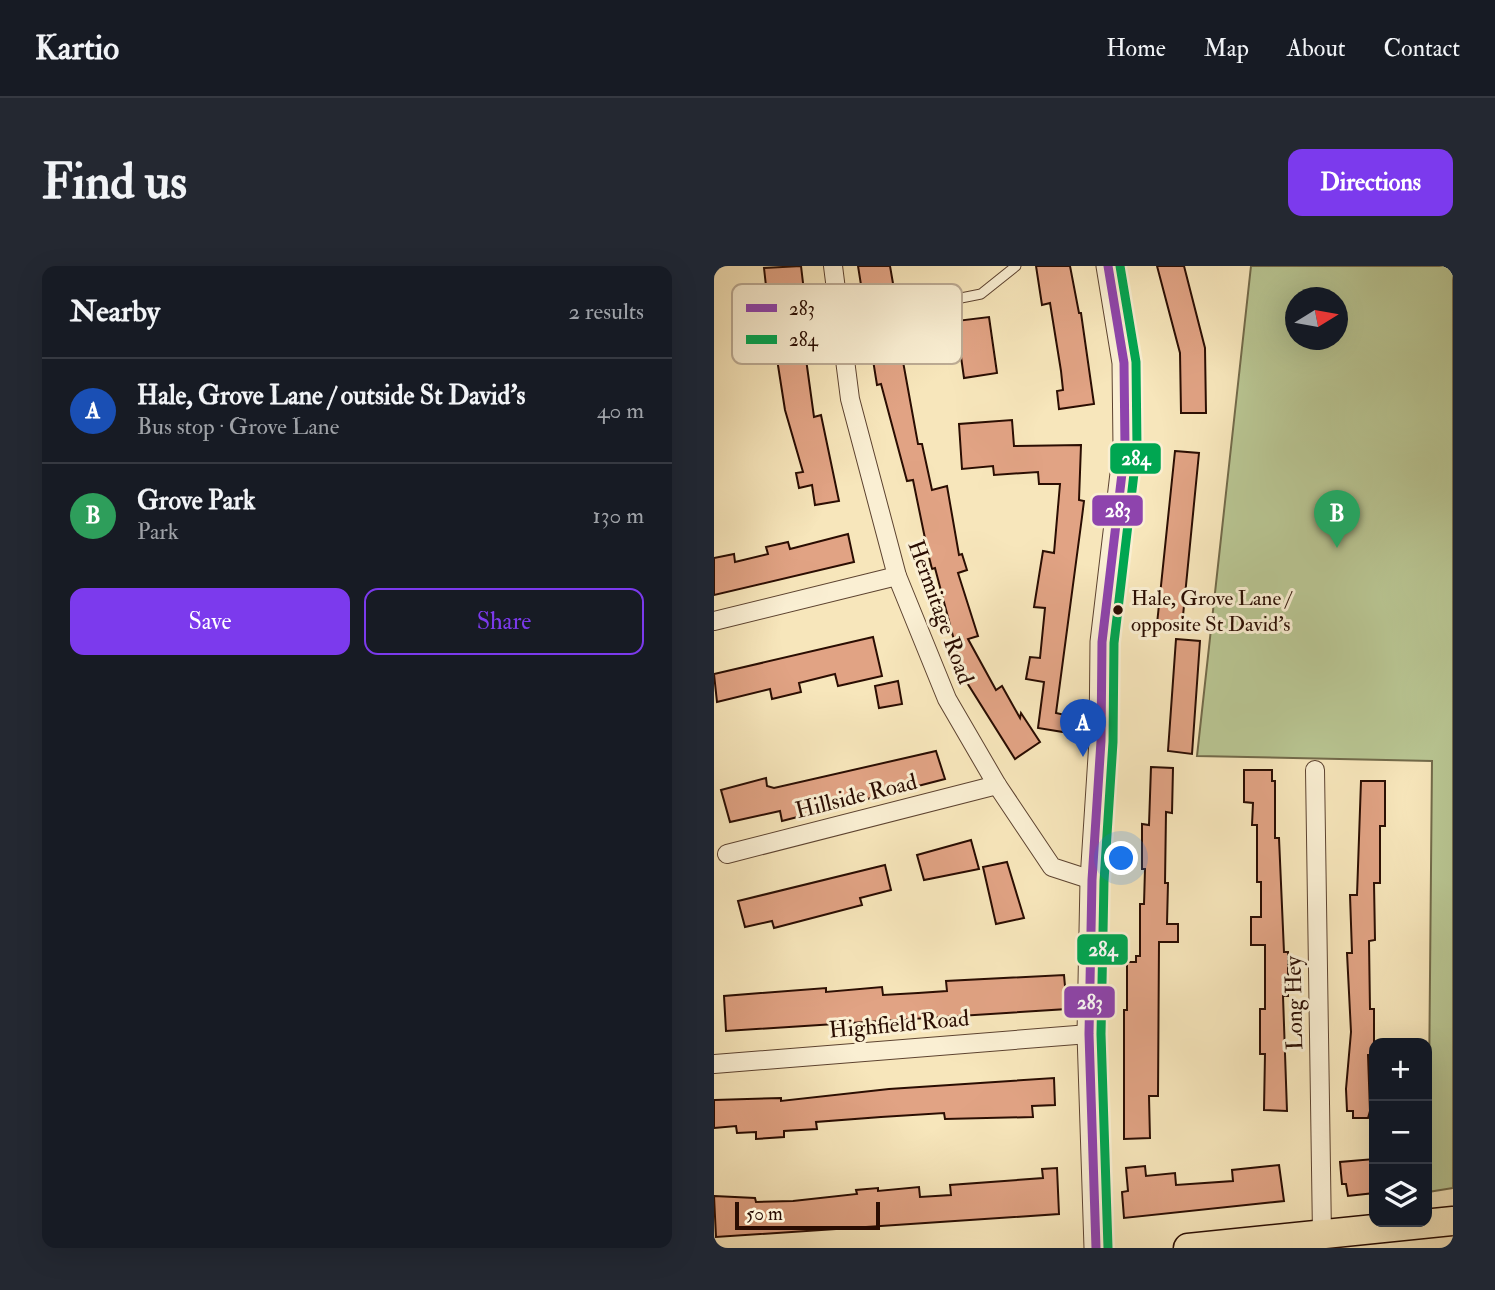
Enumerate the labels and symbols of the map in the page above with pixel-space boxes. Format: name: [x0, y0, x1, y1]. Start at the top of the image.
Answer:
legend: [732, 284, 962, 364]
north arrow: [1285, 287, 1348, 350]
text: 283: [789, 297, 815, 321]
text: 284: [789, 328, 819, 352]
line badge: 284: [1109, 442, 1162, 475]
text: 284: [1122, 447, 1152, 471]
pin: B: [1314, 490, 1360, 548]
line badge: 283: [1091, 494, 1144, 527]
text: 283: [1105, 499, 1131, 523]
street label: Hermitage Road: [901, 536, 981, 688]
place label: Hale, Grove Lane / opposite St David's: [1131, 585, 1294, 638]
marker: Hale, Grove Lane / opposite St David's: [1111, 603, 1125, 617]
pin: A: [1060, 699, 1106, 757]
street label: Hillside Road: [792, 767, 920, 825]
your location: [1104, 841, 1138, 875]
line badge: 284: [1076, 933, 1129, 966]
text: 284: [1089, 938, 1119, 962]
street label: Long Hey: [1279, 955, 1309, 1050]
line badge: 283: [1063, 985, 1116, 1019]
text: 283: [1077, 991, 1103, 1015]
street label: Highfield Road: [828, 1003, 970, 1045]
scale bar: [735, 1199, 880, 1231]

